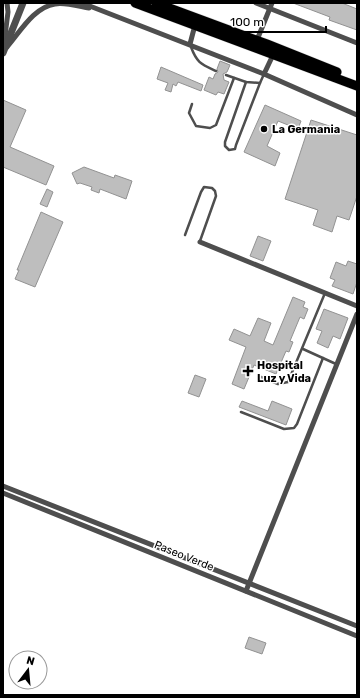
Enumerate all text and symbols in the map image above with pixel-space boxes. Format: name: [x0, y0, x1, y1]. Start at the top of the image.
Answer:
scale bar: [224, 8, 326, 34]
text: 100 m: [230, 15, 264, 29]
place label: La Germania: [272, 123, 340, 136]
marker: La Germania: [259, 124, 269, 134]
place label: Hospital Luz y Vida: [257, 359, 311, 385]
marker: Hospital Luz y Vida: [242, 365, 254, 377]
street label: Paseo Verde: [152, 538, 216, 574]
north arrow: [8, 650, 48, 690]
text: N: [25, 654, 36, 668]

